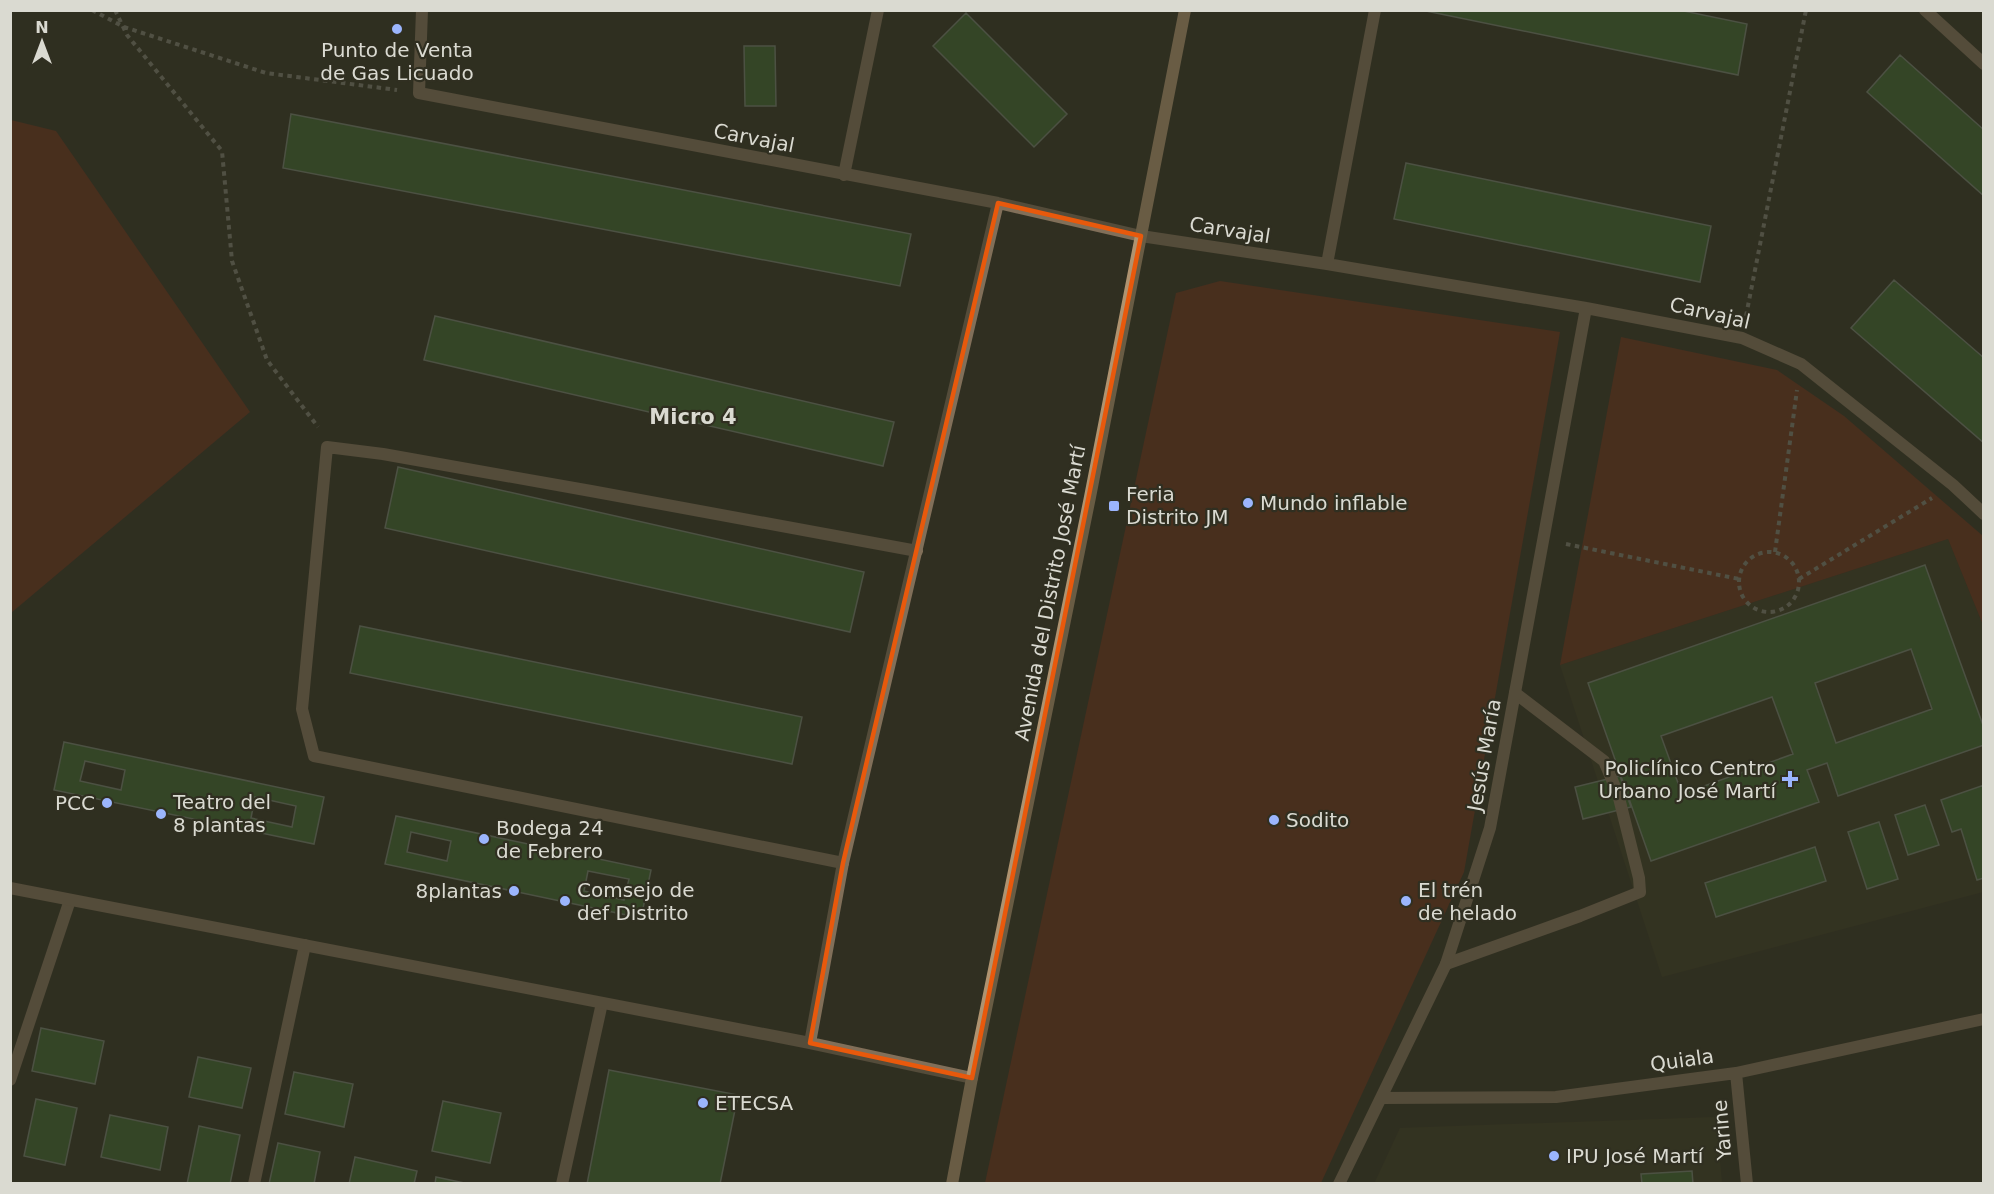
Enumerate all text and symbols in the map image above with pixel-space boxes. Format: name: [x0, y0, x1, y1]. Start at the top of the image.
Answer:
north arrow: [12, 12, 72, 72]
text: N: [35, 18, 49, 37]
marker: Punto de Venta de Gas Licuado: [390, 22, 404, 36]
place label: Punto de Venta de Gas Licuado: [320, 38, 474, 85]
street label: Carvajal: [712, 118, 796, 158]
street label: Carvajal: [1188, 212, 1272, 248]
street label: Carvajal: [1667, 292, 1753, 334]
district label: Micro 4: [649, 405, 737, 429]
street label: Avenida del Distrito José Martí: [1010, 442, 1091, 743]
place label: Feria Distrito JM: [1126, 482, 1229, 529]
place label: Mundo inflable: [1260, 491, 1408, 515]
marker: Mundo inflable: [1241, 496, 1255, 510]
marker: Feria Distrito JM: [1107, 499, 1121, 513]
street label: Jesús María: [1462, 697, 1506, 815]
place label: Policlínico Centro Urbano José Martí: [1599, 756, 1777, 803]
marker: Policlínico Centro Urbano José Martí: [1781, 770, 1799, 788]
place label: Teatro del 8 plantas: [172, 790, 271, 837]
place label: PCC: [55, 791, 95, 815]
marker: PCC: [100, 796, 114, 810]
marker: Teatro del 8 plantas: [154, 807, 168, 821]
place label: Sodito: [1286, 808, 1349, 832]
marker: Sodito: [1267, 813, 1281, 827]
place label: Bodega 24 de Febrero: [496, 816, 604, 863]
marker: Bodega 24 de Febrero: [477, 832, 491, 846]
place label: Comsejo de def Distrito: [577, 878, 695, 925]
place label: El trén de helado: [1418, 878, 1517, 925]
place label: 8plantas: [416, 879, 502, 903]
marker: 8plantas: [507, 884, 521, 898]
marker: Comsejo de def Distrito: [558, 894, 572, 908]
marker: El trén de helado: [1399, 894, 1413, 908]
street label: Quiala: [1649, 1044, 1715, 1076]
place label: ETECSA: [715, 1091, 794, 1115]
marker: ETECSA: [696, 1096, 710, 1110]
street label: Yarine: [1707, 1099, 1737, 1162]
place label: IPU José Martí: [1566, 1144, 1705, 1168]
marker: IPU José Martí: [1547, 1149, 1561, 1163]

